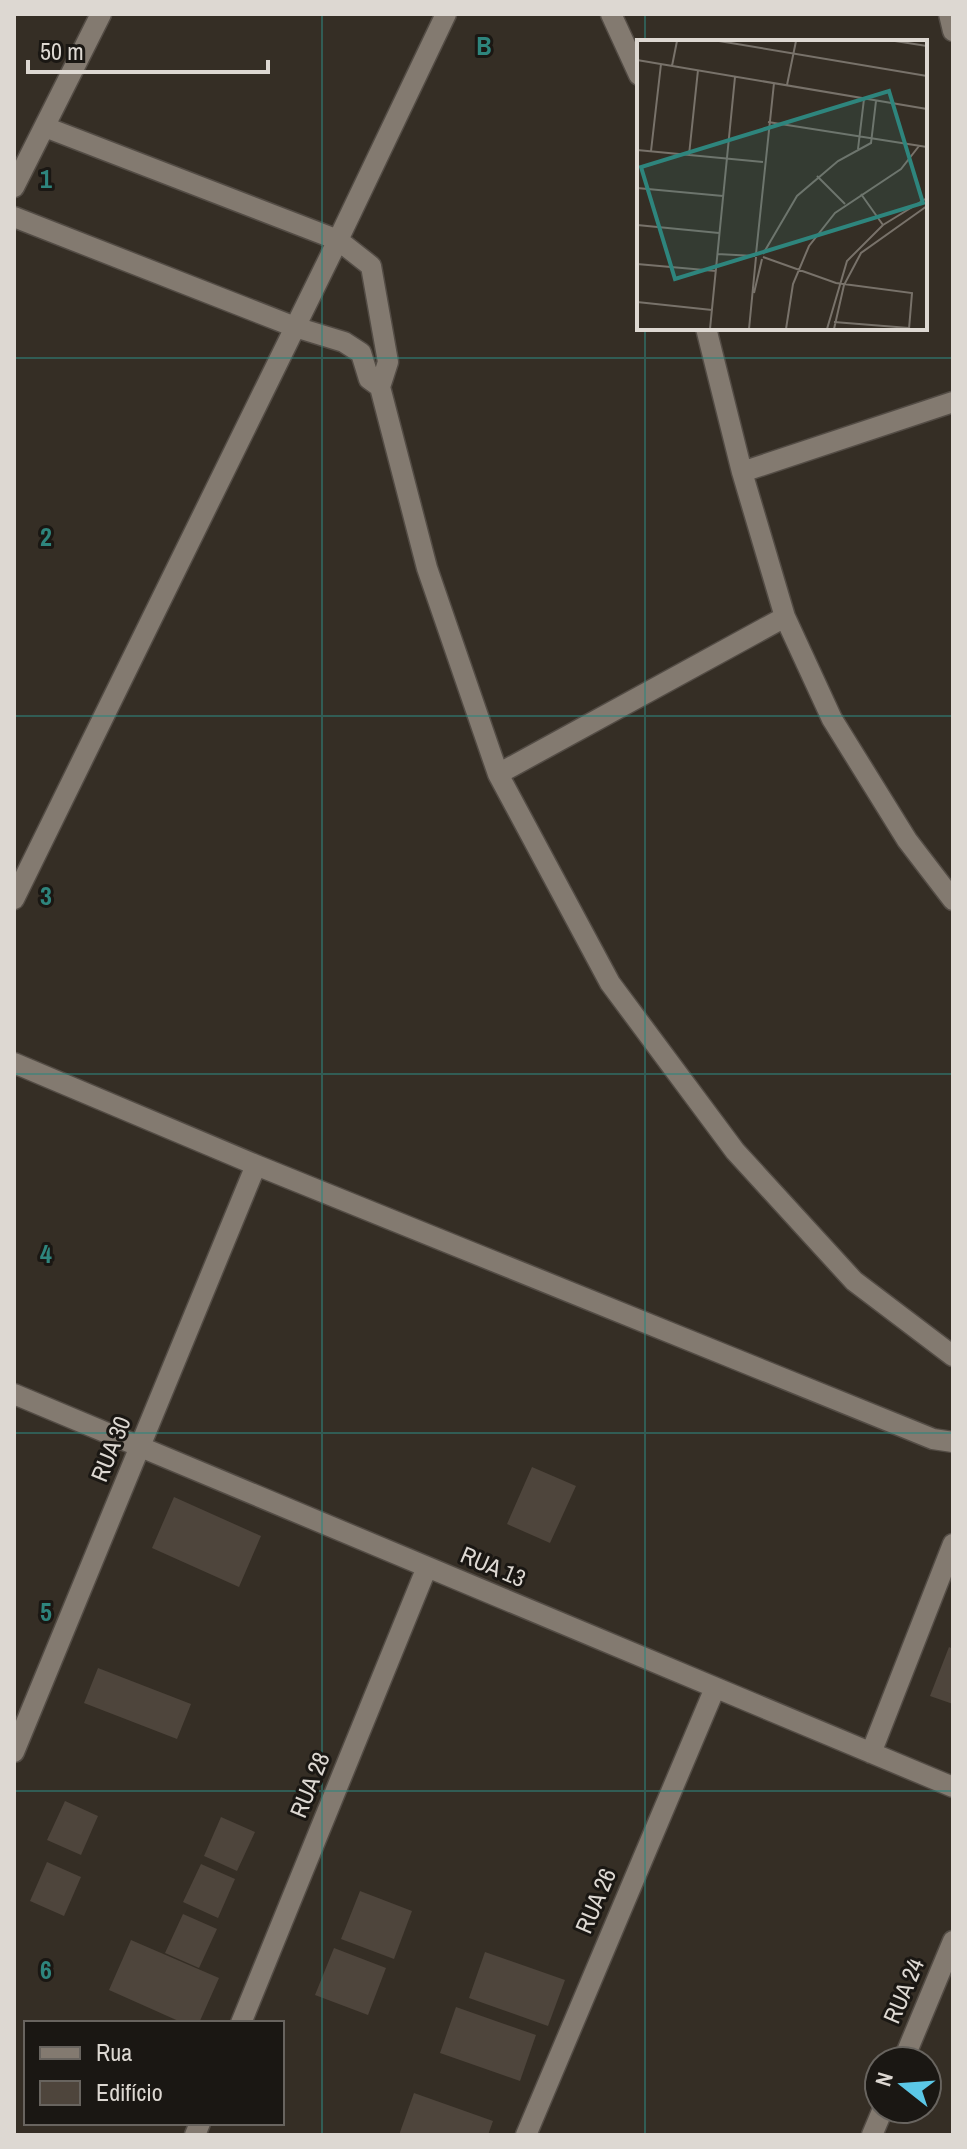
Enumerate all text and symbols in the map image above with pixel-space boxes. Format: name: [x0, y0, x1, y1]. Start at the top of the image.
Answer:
scale bar: [28, 24, 268, 74]
text: B: [476, 28, 492, 63]
text: 50 m: [40, 35, 84, 67]
inset map: [637, 40, 927, 330]
text: 1: [40, 161, 52, 196]
text: 2: [40, 519, 52, 554]
text: 3: [40, 878, 52, 913]
text: 4: [40, 1236, 52, 1271]
street label: RUA 30: [83, 1411, 138, 1486]
street label: RUA 13: [456, 1538, 531, 1594]
text: 5: [40, 1594, 52, 1629]
street label: RUA 28: [282, 1747, 337, 1822]
street label: RUA 26: [567, 1863, 623, 1938]
text: 6: [40, 1952, 52, 1987]
street label: RUA 24: [875, 1953, 931, 2028]
legend: [24, 2021, 284, 2125]
text: Rua: [96, 2036, 132, 2068]
north arrow: [863, 2045, 943, 2125]
text: N: [868, 2069, 900, 2090]
text: Edifício: [96, 2076, 163, 2108]

